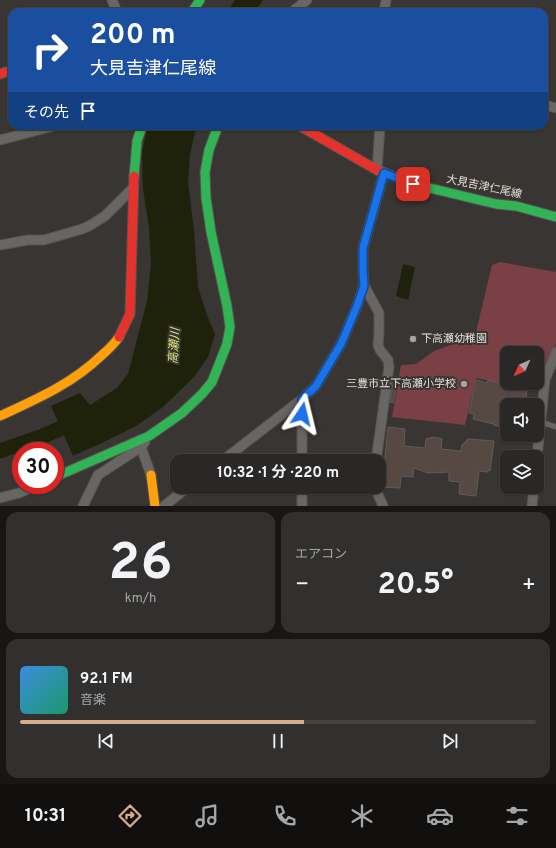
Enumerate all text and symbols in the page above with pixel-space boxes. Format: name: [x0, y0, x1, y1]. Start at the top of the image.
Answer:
text: 200 m: [90, 18, 176, 54]
icon: right: [24, 24, 76, 76]
text: 大見吉津仁尾線: [90, 58, 216, 81]
icon: arrive: [77, 100, 99, 122]
text: その先: [24, 104, 69, 123]
pin: [396, 167, 430, 201]
street label: 大見吉津仁尾線: [445, 172, 523, 202]
icon: arrive: [402, 173, 424, 195]
water label: 高瀬川: [166, 325, 184, 365]
place label: 下高瀬幼稚園: [421, 332, 487, 346]
marker: 下高瀬幼稚園: [408, 334, 418, 344]
north arrow: [500, 346, 544, 390]
map controls: [500, 346, 544, 494]
place label: 三豊市立下高瀬小学校: [346, 377, 456, 391]
marker: 三豊市立下高瀬小学校: [459, 379, 469, 389]
position arrow: [281, 393, 323, 435]
button: sound: [500, 398, 544, 442]
speed limit sign: 30: [12, 442, 64, 494]
button: layers: [500, 450, 544, 494]
text: 10:32 · 1 分 · 220 m: [217, 464, 339, 483]
text: 26: [109, 532, 172, 598]
text: エアコン: [295, 547, 347, 563]
text: 20.5°: [377, 567, 454, 604]
text: −: [295, 572, 309, 599]
text: +: [522, 572, 536, 599]
text: km/h: [125, 591, 156, 607]
text: 92.1 FM: [80, 670, 133, 689]
text: 音楽: [80, 693, 106, 709]
icon: previous: [95, 730, 117, 752]
icon: pause: [267, 730, 289, 752]
icon: next: [439, 730, 461, 752]
icon: directions: [116, 802, 144, 830]
icon: music: [193, 802, 221, 830]
icon: phone: [271, 802, 299, 830]
icon: climate: [348, 802, 376, 830]
icon: car: [426, 802, 454, 830]
icon: filters: [503, 802, 531, 830]
text: 10:31: [25, 805, 66, 828]

